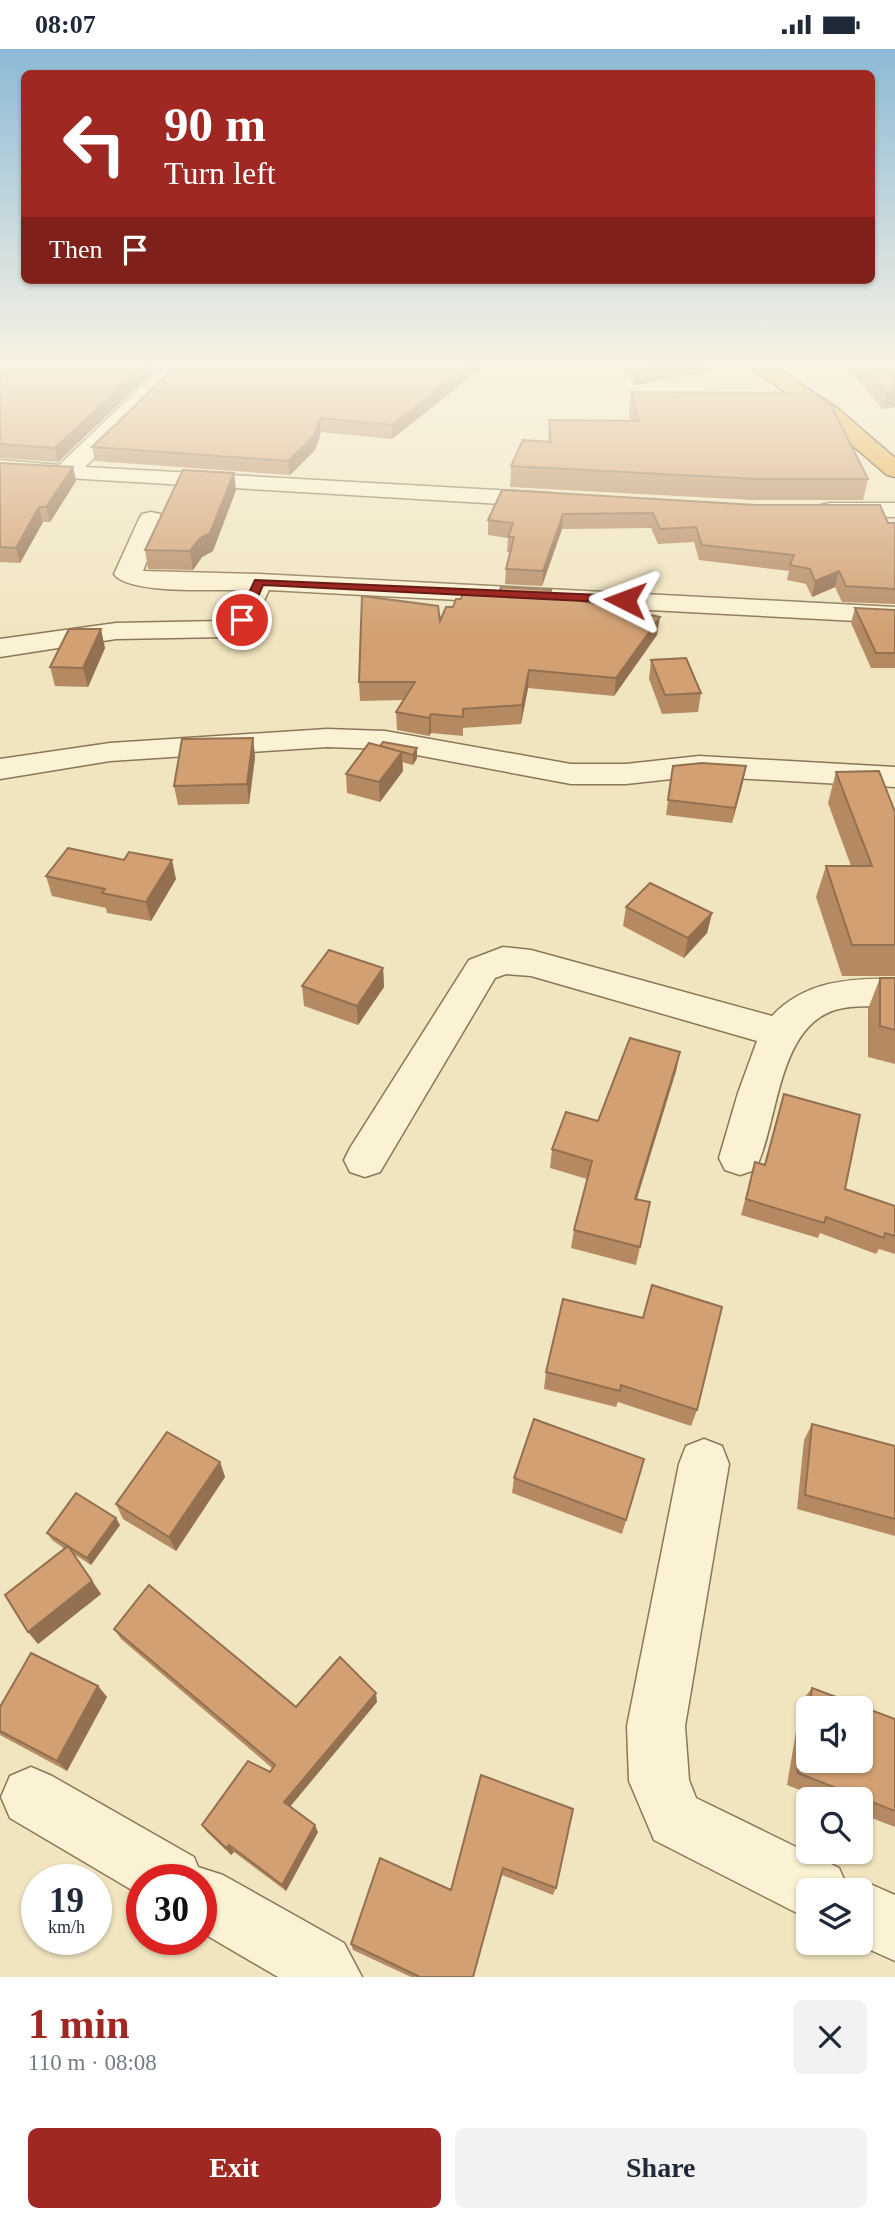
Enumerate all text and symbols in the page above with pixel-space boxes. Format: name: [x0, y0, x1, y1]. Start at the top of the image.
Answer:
text: 08:07: [35, 10, 96, 39]
text: 90 m: [164, 97, 266, 152]
icon: left: [49, 98, 140, 189]
text: Turn left: [164, 155, 276, 191]
icon: arrive: [116, 231, 154, 269]
text: Then: [49, 235, 102, 264]
position arrow: [588, 563, 662, 637]
pin: [212, 590, 272, 650]
icon: arrive: [223, 601, 261, 639]
map controls: [796, 1696, 873, 1955]
button: sound: [796, 1696, 873, 1773]
button: search: [796, 1787, 873, 1864]
speed limit sign: 30: [126, 1864, 217, 1955]
button: layers: [796, 1878, 873, 1955]
text: 19: [49, 1881, 84, 1920]
text: km/h: [48, 1917, 85, 1937]
button: close: [793, 2000, 867, 2074]
text: 1 min: [28, 2001, 130, 2047]
text: 110 m · 08:08: [28, 2050, 157, 2075]
button: Exit: [28, 2128, 441, 2208]
button: Share: [455, 2128, 867, 2208]

